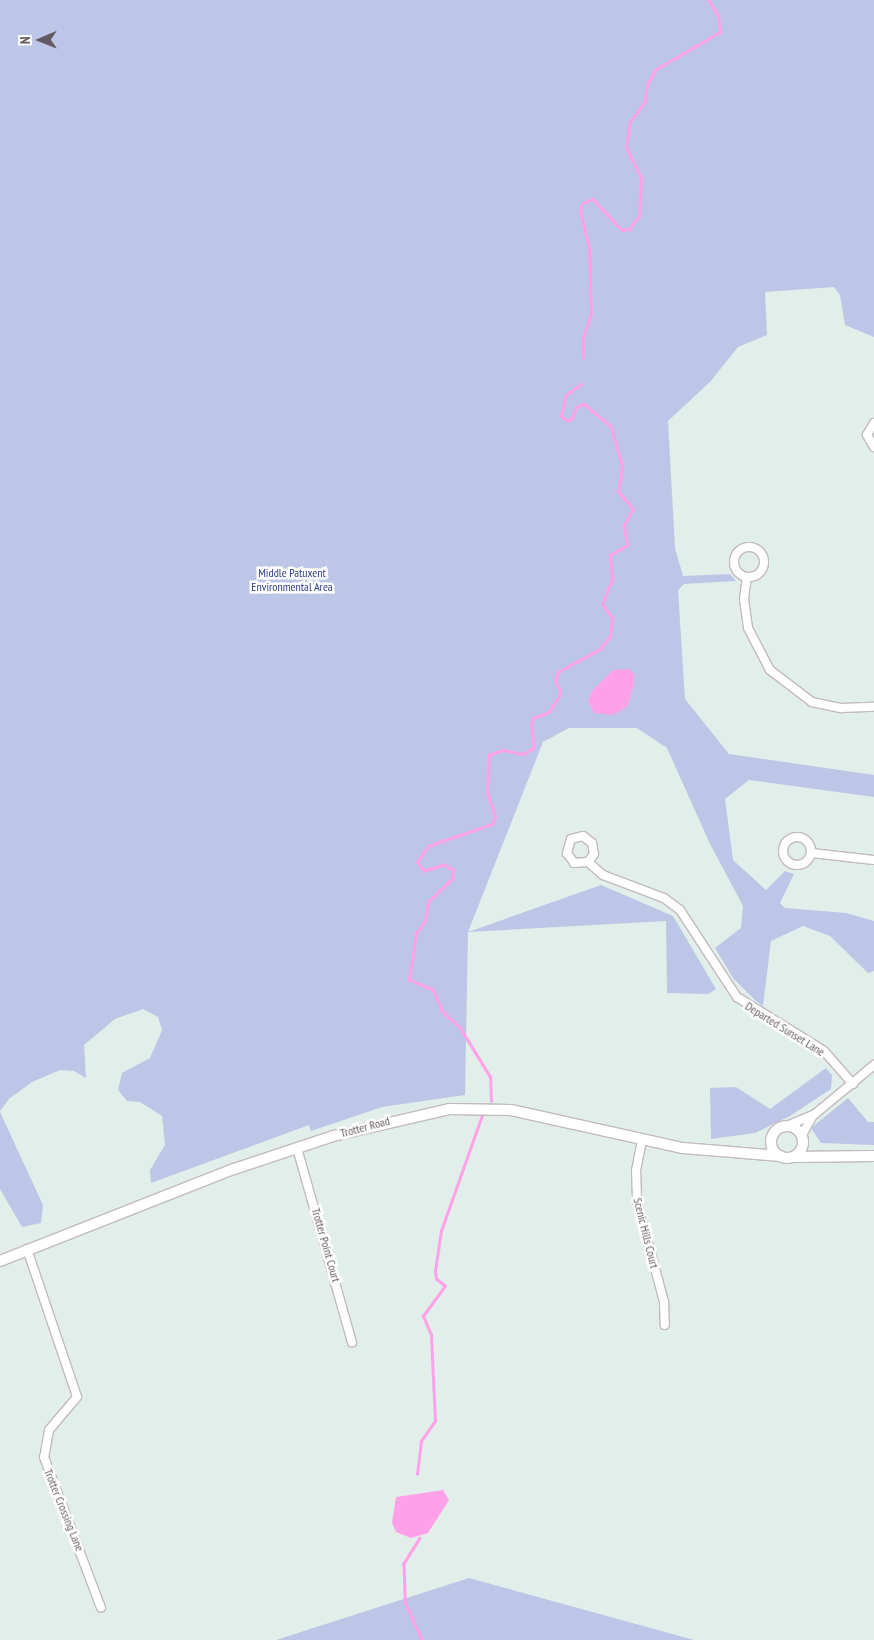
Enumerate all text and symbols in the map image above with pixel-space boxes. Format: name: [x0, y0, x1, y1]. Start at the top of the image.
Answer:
north arrow: [15, 15, 65, 65]
text: N: [16, 36, 34, 44]
park label: Middle Patuxent Environmental Area: [251, 566, 333, 594]
street label: Departed Sunset Lane: [743, 999, 827, 1059]
street label: Trotter Road: [339, 1113, 391, 1141]
street label: Scenic Hills Court: [630, 1196, 662, 1270]
street label: Trotter Point Court: [309, 1206, 343, 1284]
street label: Trotter Crossing Lane: [41, 1467, 87, 1553]

